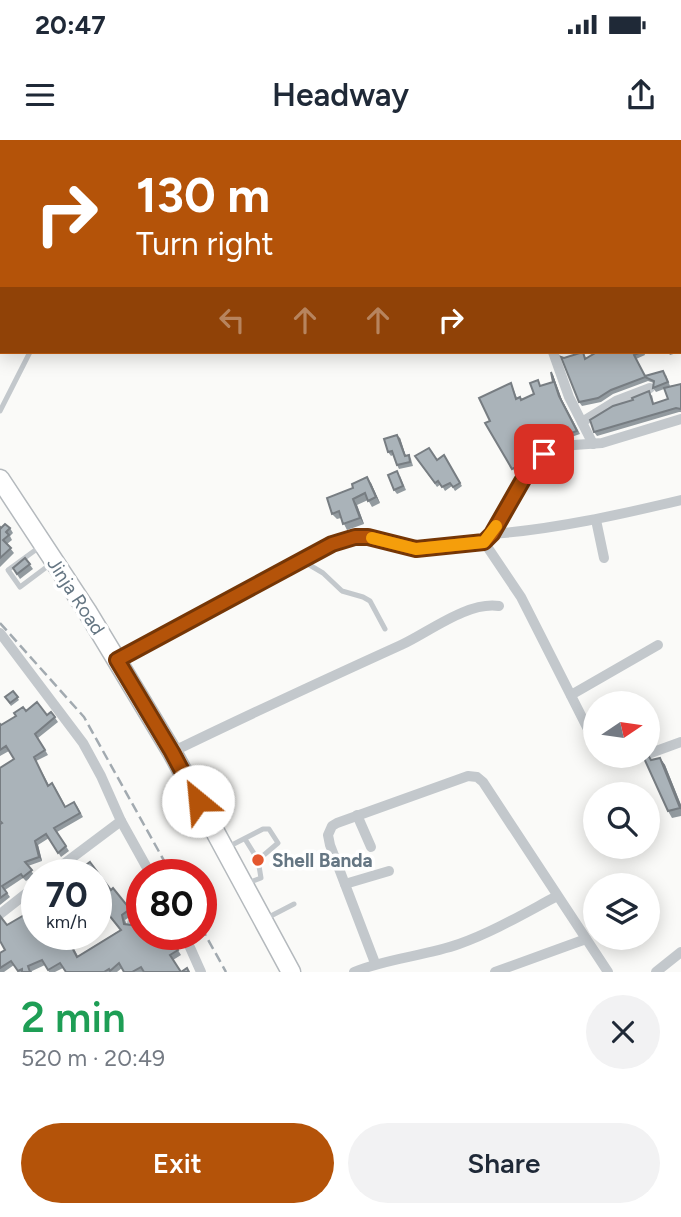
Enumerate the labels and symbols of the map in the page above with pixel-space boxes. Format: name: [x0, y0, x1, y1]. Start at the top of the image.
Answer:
pin: [514, 424, 574, 484]
street label: Jinja Road: [42, 553, 110, 639]
north arrow: [583, 691, 660, 768]
position arrow: [161, 764, 235, 838]
place label: Shell Banda: [272, 849, 373, 872]
marker: Shell Banda: [250, 852, 266, 868]
speed limit sign: 80: [126, 859, 217, 950]

